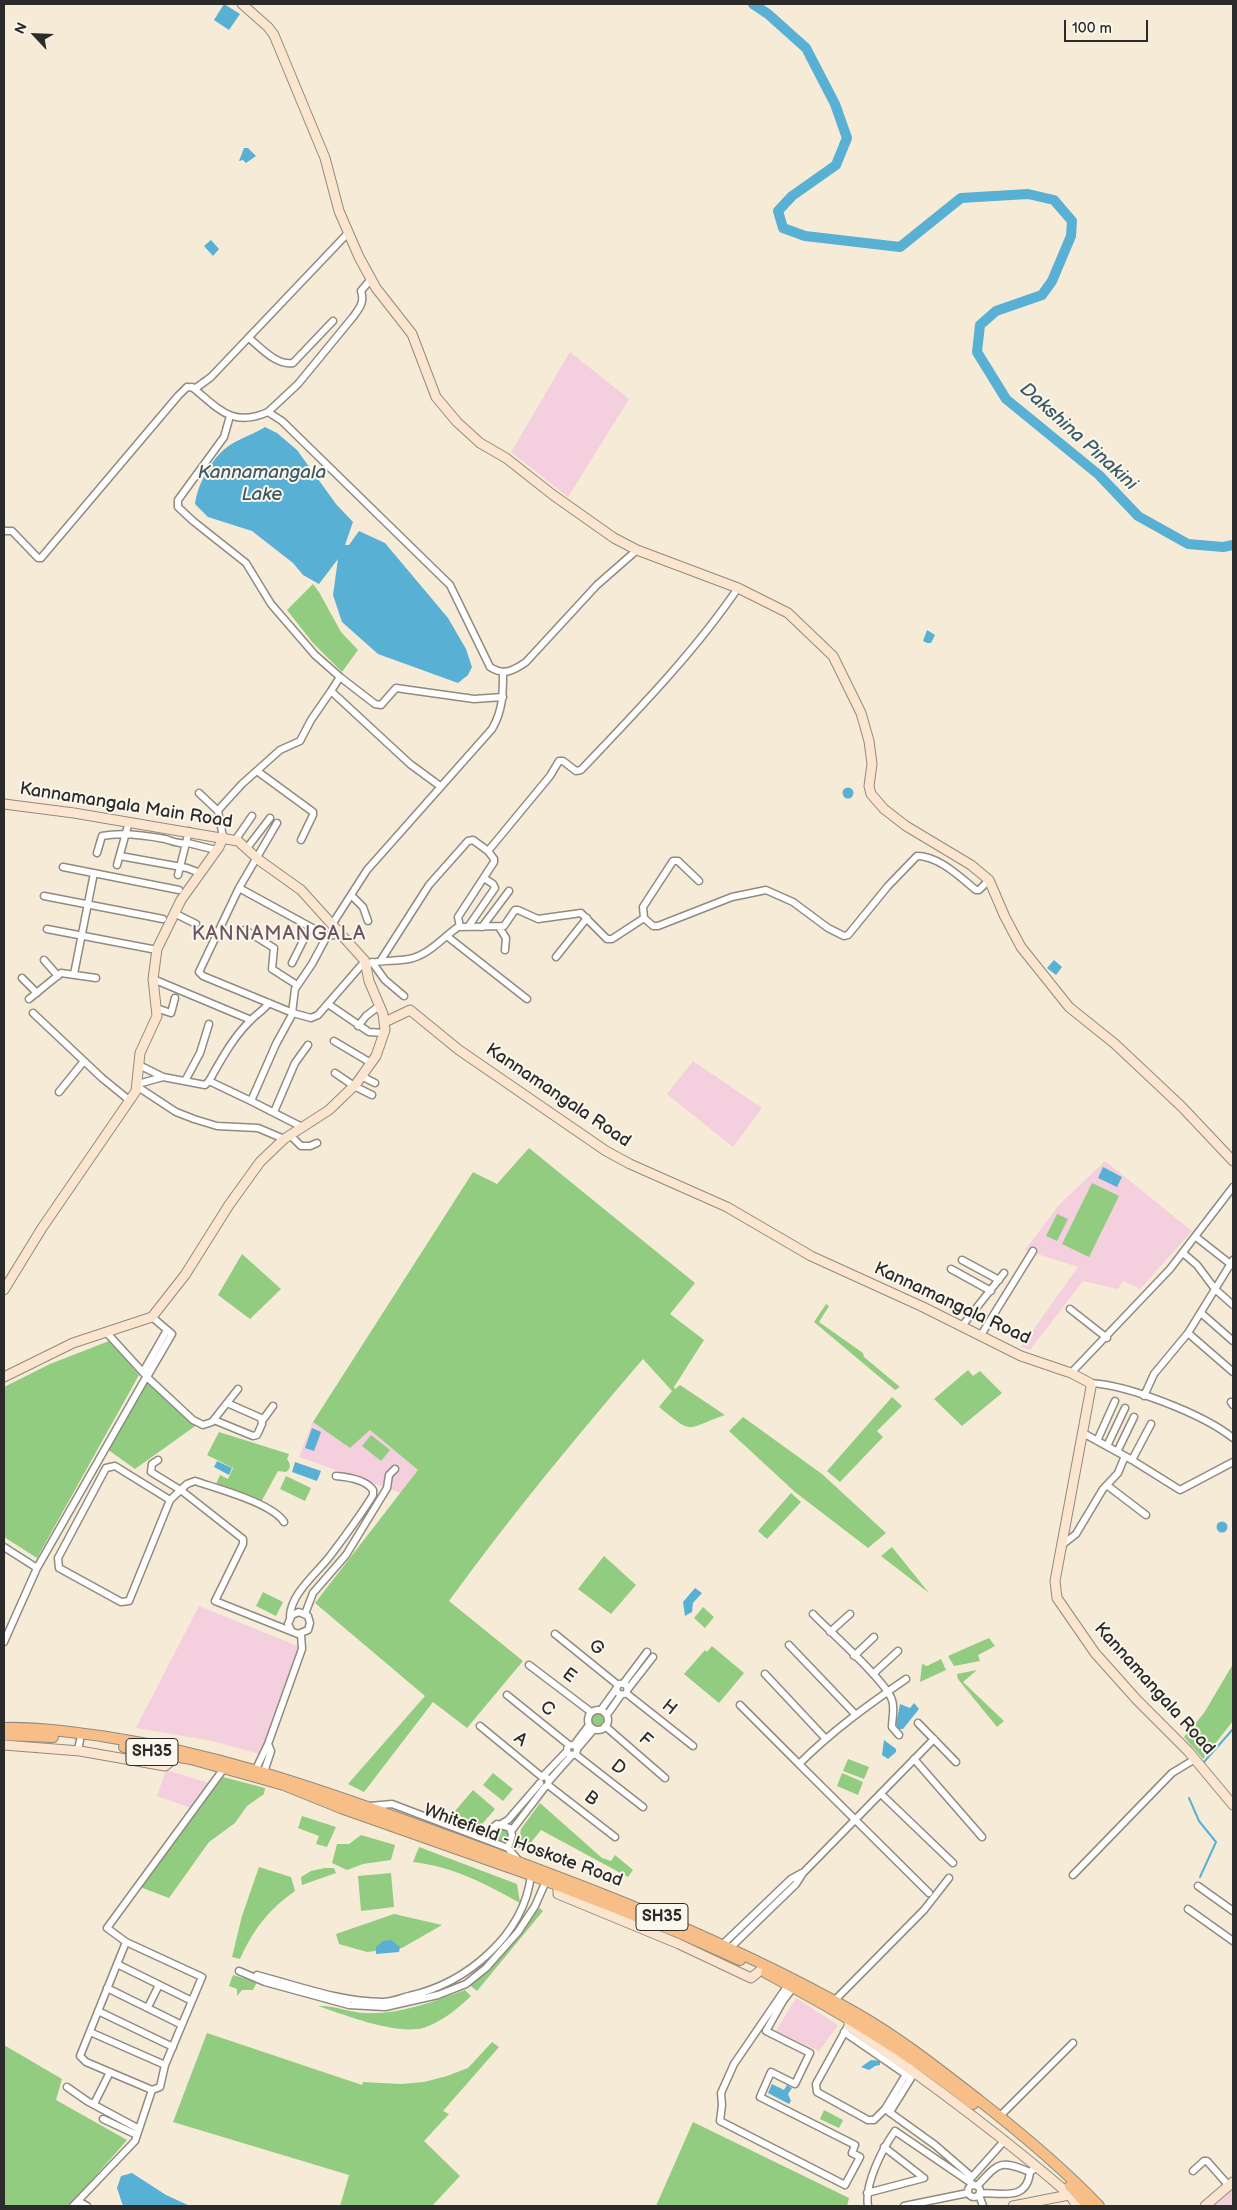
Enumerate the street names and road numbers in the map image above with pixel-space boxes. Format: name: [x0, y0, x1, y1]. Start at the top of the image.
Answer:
street label: Kannamangala Main Road: [18, 778, 234, 834]
street label: Kannamangala Road: [481, 1039, 635, 1153]
street label: Kannamangala Road: [870, 1258, 1034, 1350]
street label: Kannamangala Road: [1089, 1618, 1219, 1760]
street label: G: [584, 1635, 608, 1661]
street label: E: [558, 1664, 580, 1688]
street label: H: [657, 1695, 681, 1721]
street label: C: [535, 1697, 559, 1721]
street label: A: [509, 1728, 531, 1752]
street label: F: [634, 1728, 656, 1752]
road number: SH35: [126, 1738, 178, 1765]
street label: D: [606, 1755, 630, 1781]
street label: B: [579, 1787, 603, 1811]
street label: Whitefield - Hoskote Road: [420, 1800, 626, 1892]
road number: SH35: [636, 1904, 688, 1930]

